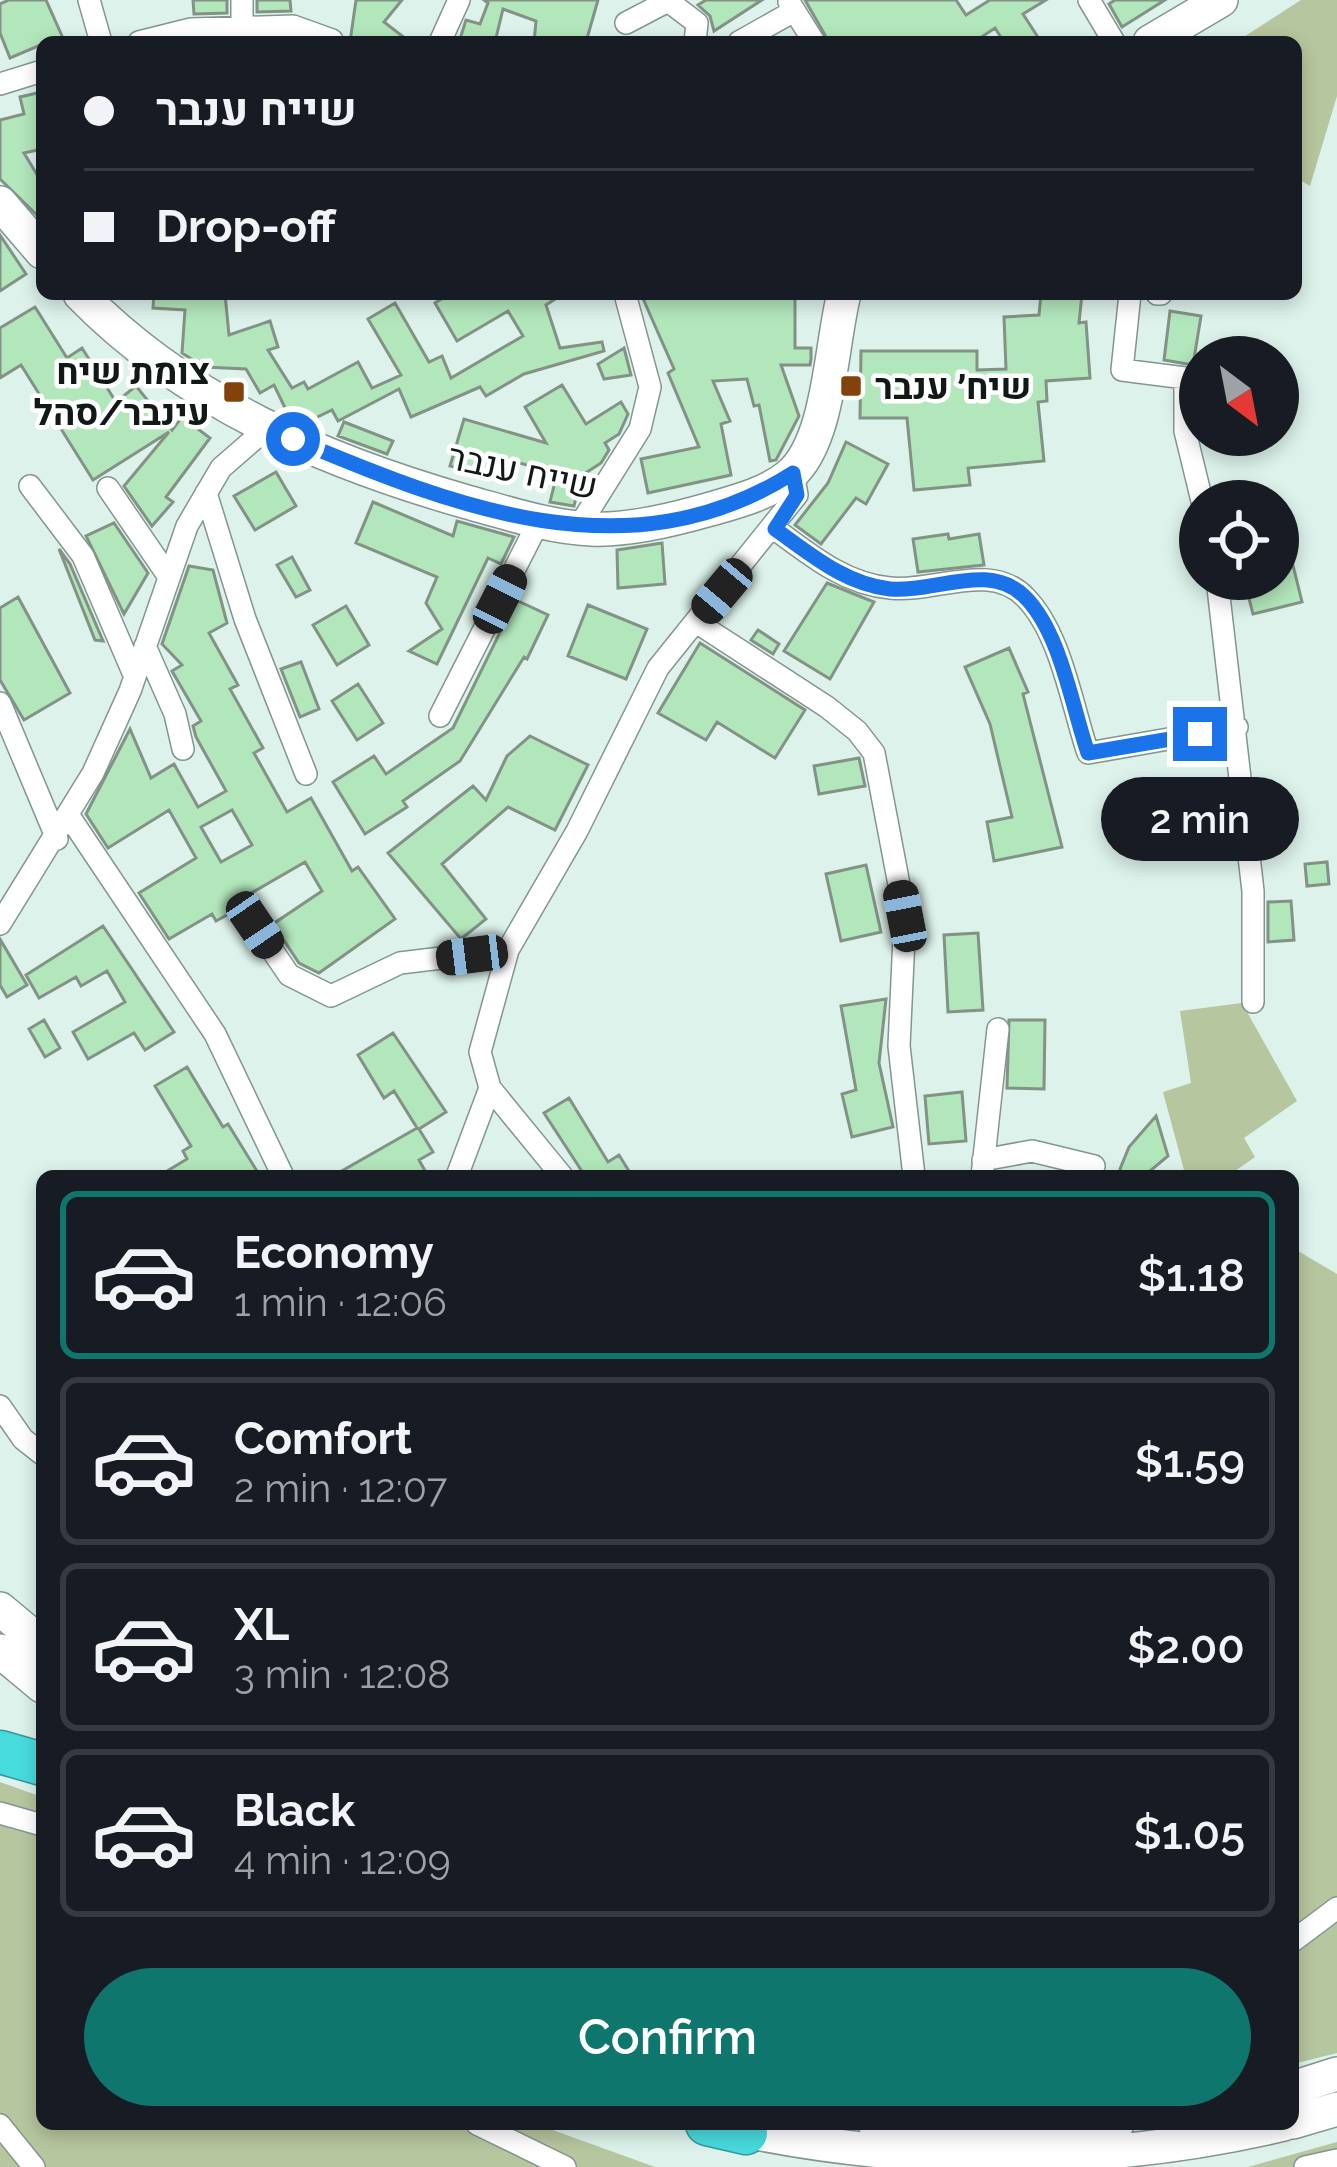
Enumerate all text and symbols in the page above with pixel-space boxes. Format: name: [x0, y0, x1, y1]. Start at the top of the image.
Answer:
text: שייח ענבר: [156, 83, 357, 136]
text: Drop-off: [156, 200, 336, 253]
north arrow: [1179, 336, 1299, 456]
map controls: [1179, 336, 1299, 600]
place label: צומת שיח עינבר/סהל: [33, 350, 210, 433]
place label: שיח׳ ענבר: [875, 365, 1032, 407]
marker: שיח׳ ענבר: [838, 373, 864, 399]
marker: צומת שיח עינבר/סהל: [221, 379, 247, 405]
route start: [266, 412, 320, 466]
street label: שייח ענבר: [444, 435, 602, 507]
button: locate: [1179, 480, 1299, 600]
car: [685, 552, 759, 630]
car: [468, 559, 532, 639]
route end: [1173, 707, 1227, 761]
callout: 2 min: [1101, 776, 1299, 860]
text: 2 min: [1150, 796, 1250, 842]
car: [880, 877, 930, 955]
car: [220, 885, 290, 965]
car: [434, 933, 510, 977]
icon: car: [90, 1221, 198, 1329]
text: Economy: [234, 1226, 434, 1279]
text: $1.18: [1138, 1249, 1245, 1302]
text: 1 min · 12:06: [234, 1279, 447, 1325]
icon: car: [90, 1407, 198, 1515]
text: Comfort: [234, 1412, 412, 1465]
text: $1.59: [1135, 1435, 1245, 1488]
text: 2 min · 12:07: [234, 1465, 447, 1511]
icon: car: [90, 1593, 198, 1701]
text: XL: [234, 1598, 289, 1651]
text: $2.00: [1127, 1621, 1245, 1674]
text: 3 min · 12:08: [234, 1651, 450, 1697]
icon: car: [90, 1779, 198, 1887]
text: Black: [234, 1784, 355, 1837]
text: $1.05: [1134, 1807, 1245, 1860]
text: 4 min · 12:09: [234, 1837, 451, 1883]
button: Confirm: [84, 1968, 1251, 2106]

